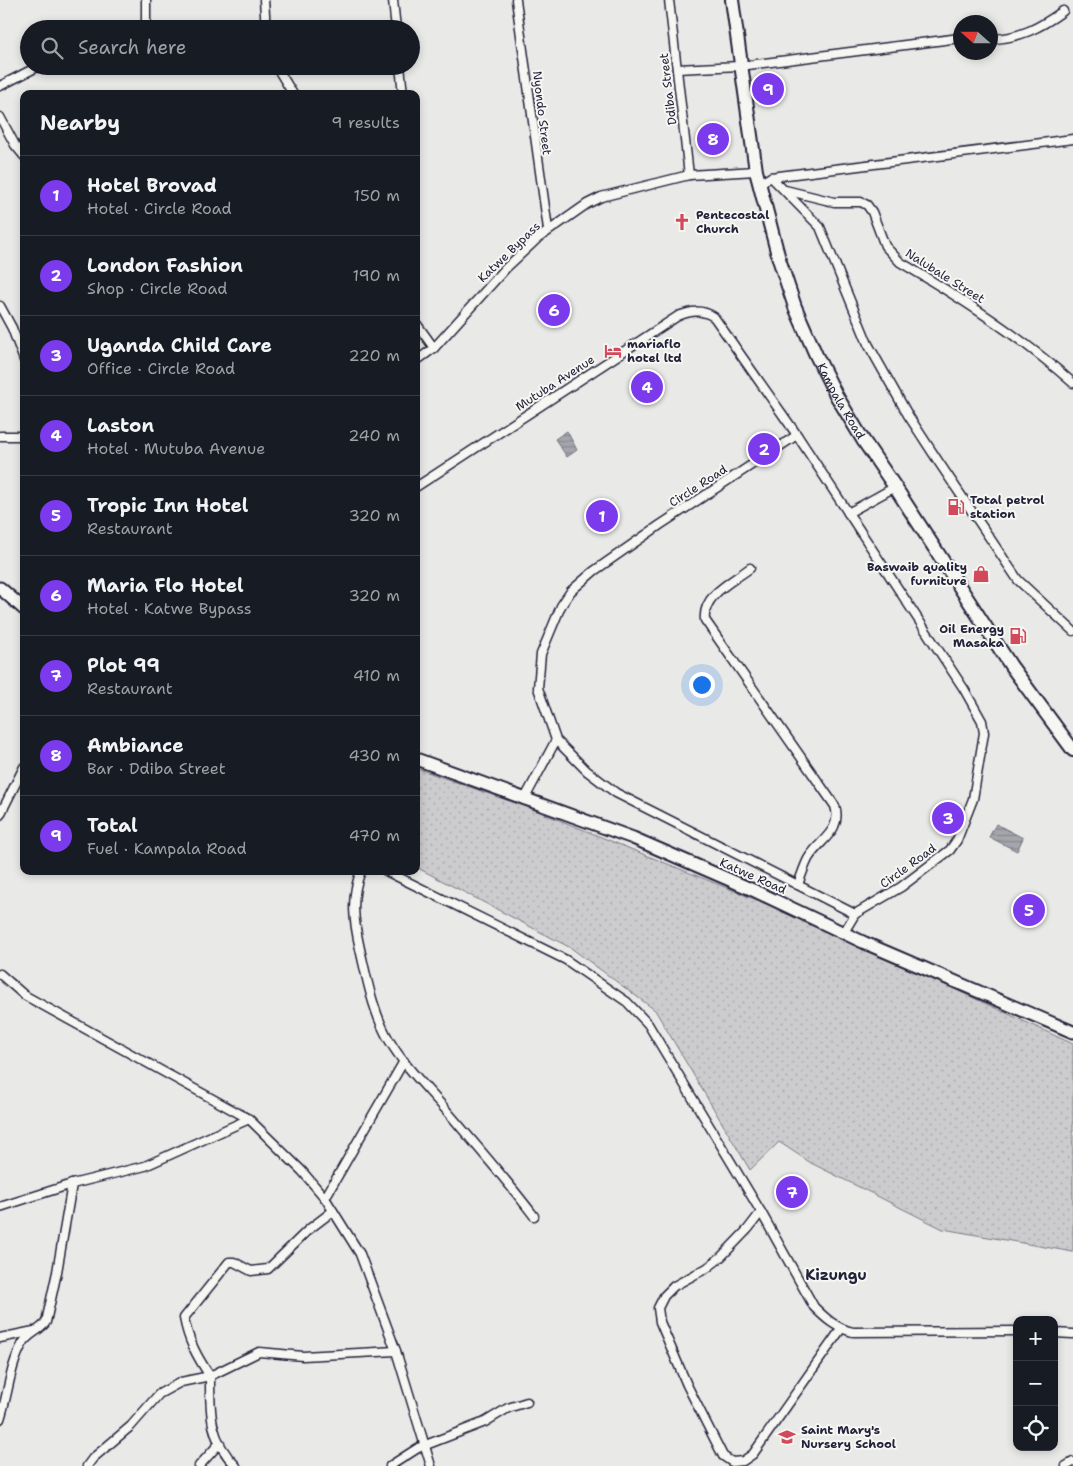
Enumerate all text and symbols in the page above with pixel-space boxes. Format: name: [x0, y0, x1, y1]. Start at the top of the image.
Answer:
north arrow: [953, 15, 998, 60]
search box: [20, 20, 420, 75]
icon: search: [38, 34, 66, 62]
text: Search here: [78, 35, 187, 60]
street label: Ddiba Street: [656, 52, 680, 126]
street label: Nyondo Street: [529, 70, 555, 156]
pin: 9: [752, 70, 784, 108]
text: Nearby: [40, 109, 120, 137]
text: 9 results: [331, 112, 400, 133]
pin: 8: [697, 120, 729, 158]
text: Hotel Brovad: [87, 173, 217, 198]
text: 1: [52, 185, 60, 206]
text: 150 m: [353, 185, 400, 206]
text: Hotel · Circle Road: [87, 198, 232, 219]
place label: Pentecostal Church: [696, 207, 769, 237]
church icon: Pentecostal Church: [672, 212, 692, 232]
street label: Katwe Bypass: [474, 218, 544, 286]
street label: Nalubale Street: [902, 245, 988, 307]
text: London Fashion: [87, 253, 243, 278]
text: 2: [50, 265, 62, 286]
text: 190 m: [353, 265, 400, 286]
text: Shop · Circle Road: [87, 278, 227, 299]
pin: 6: [538, 291, 570, 329]
text: Uganda Child Care: [87, 333, 272, 358]
place label: mariaflo hotel ltd: [627, 336, 682, 366]
hotel icon: mariaflo hotel ltd: [603, 341, 623, 361]
text: 3: [50, 345, 62, 366]
text: 220 m: [348, 345, 400, 366]
street label: Mutuba Avenue: [512, 351, 598, 414]
text: Office · Circle Road: [87, 358, 235, 379]
street label: Kampala Road: [813, 360, 869, 442]
pin: 4: [631, 368, 663, 406]
text: Laston: [87, 413, 154, 438]
text: 4: [50, 425, 62, 446]
text: 240 m: [348, 425, 400, 446]
pin: 2: [748, 430, 780, 468]
text: Hotel · Mutuba Avenue: [87, 438, 265, 459]
street label: Circle Road: [666, 461, 730, 511]
place label: Total petrol station: [970, 492, 1045, 522]
text: Tropic Inn Hotel: [87, 493, 248, 518]
pin: 1: [586, 497, 618, 535]
fuel station icon: Total petrol station: [946, 497, 966, 517]
text: 5: [51, 505, 61, 526]
text: 320 m: [349, 505, 400, 526]
text: Restaurant: [87, 518, 173, 539]
place label: Baswaib quality furniture: [867, 559, 967, 589]
shop icon: Baswaib quality furniture: [971, 564, 991, 584]
text: Maria Flo Hotel: [87, 573, 244, 598]
text: 6: [50, 585, 62, 606]
text: 320 m: [349, 585, 400, 606]
text: Hotel · Katwe Bypass: [87, 598, 252, 619]
place label: Oil Energy Masaka: [939, 621, 1005, 651]
fuel station icon: Oil Energy Masaka: [1008, 626, 1028, 646]
text: Plot 99: [87, 653, 160, 678]
text: 7: [50, 665, 62, 686]
text: 410 m: [353, 665, 400, 686]
your location: [689, 672, 715, 698]
text: Restaurant: [87, 678, 173, 699]
text: Ambiance: [87, 733, 184, 758]
text: 8: [50, 745, 62, 766]
text: 430 m: [349, 745, 400, 766]
text: Bar · Ddiba Street: [87, 758, 226, 779]
pin: 3: [932, 799, 964, 837]
text: Total: [87, 813, 138, 838]
text: 9: [50, 825, 62, 846]
text: 470 m: [349, 825, 400, 846]
text: Fuel · Kampala Road: [87, 838, 247, 859]
street label: Circle Road: [877, 840, 940, 892]
street label: Katwe Road: [717, 854, 789, 898]
pin: 5: [1013, 891, 1045, 929]
pin: 7: [776, 1173, 808, 1211]
district label: Kizungu: [805, 1265, 867, 1285]
map controls: [1013, 1316, 1058, 1451]
button: +: [1013, 1316, 1058, 1361]
button: −: [1013, 1361, 1058, 1406]
button: locate: [1013, 1406, 1058, 1451]
place label: Saint Mary's Nursery School: [801, 1422, 896, 1452]
school or university icon: Saint Mary's Nursery School: [777, 1427, 797, 1447]

